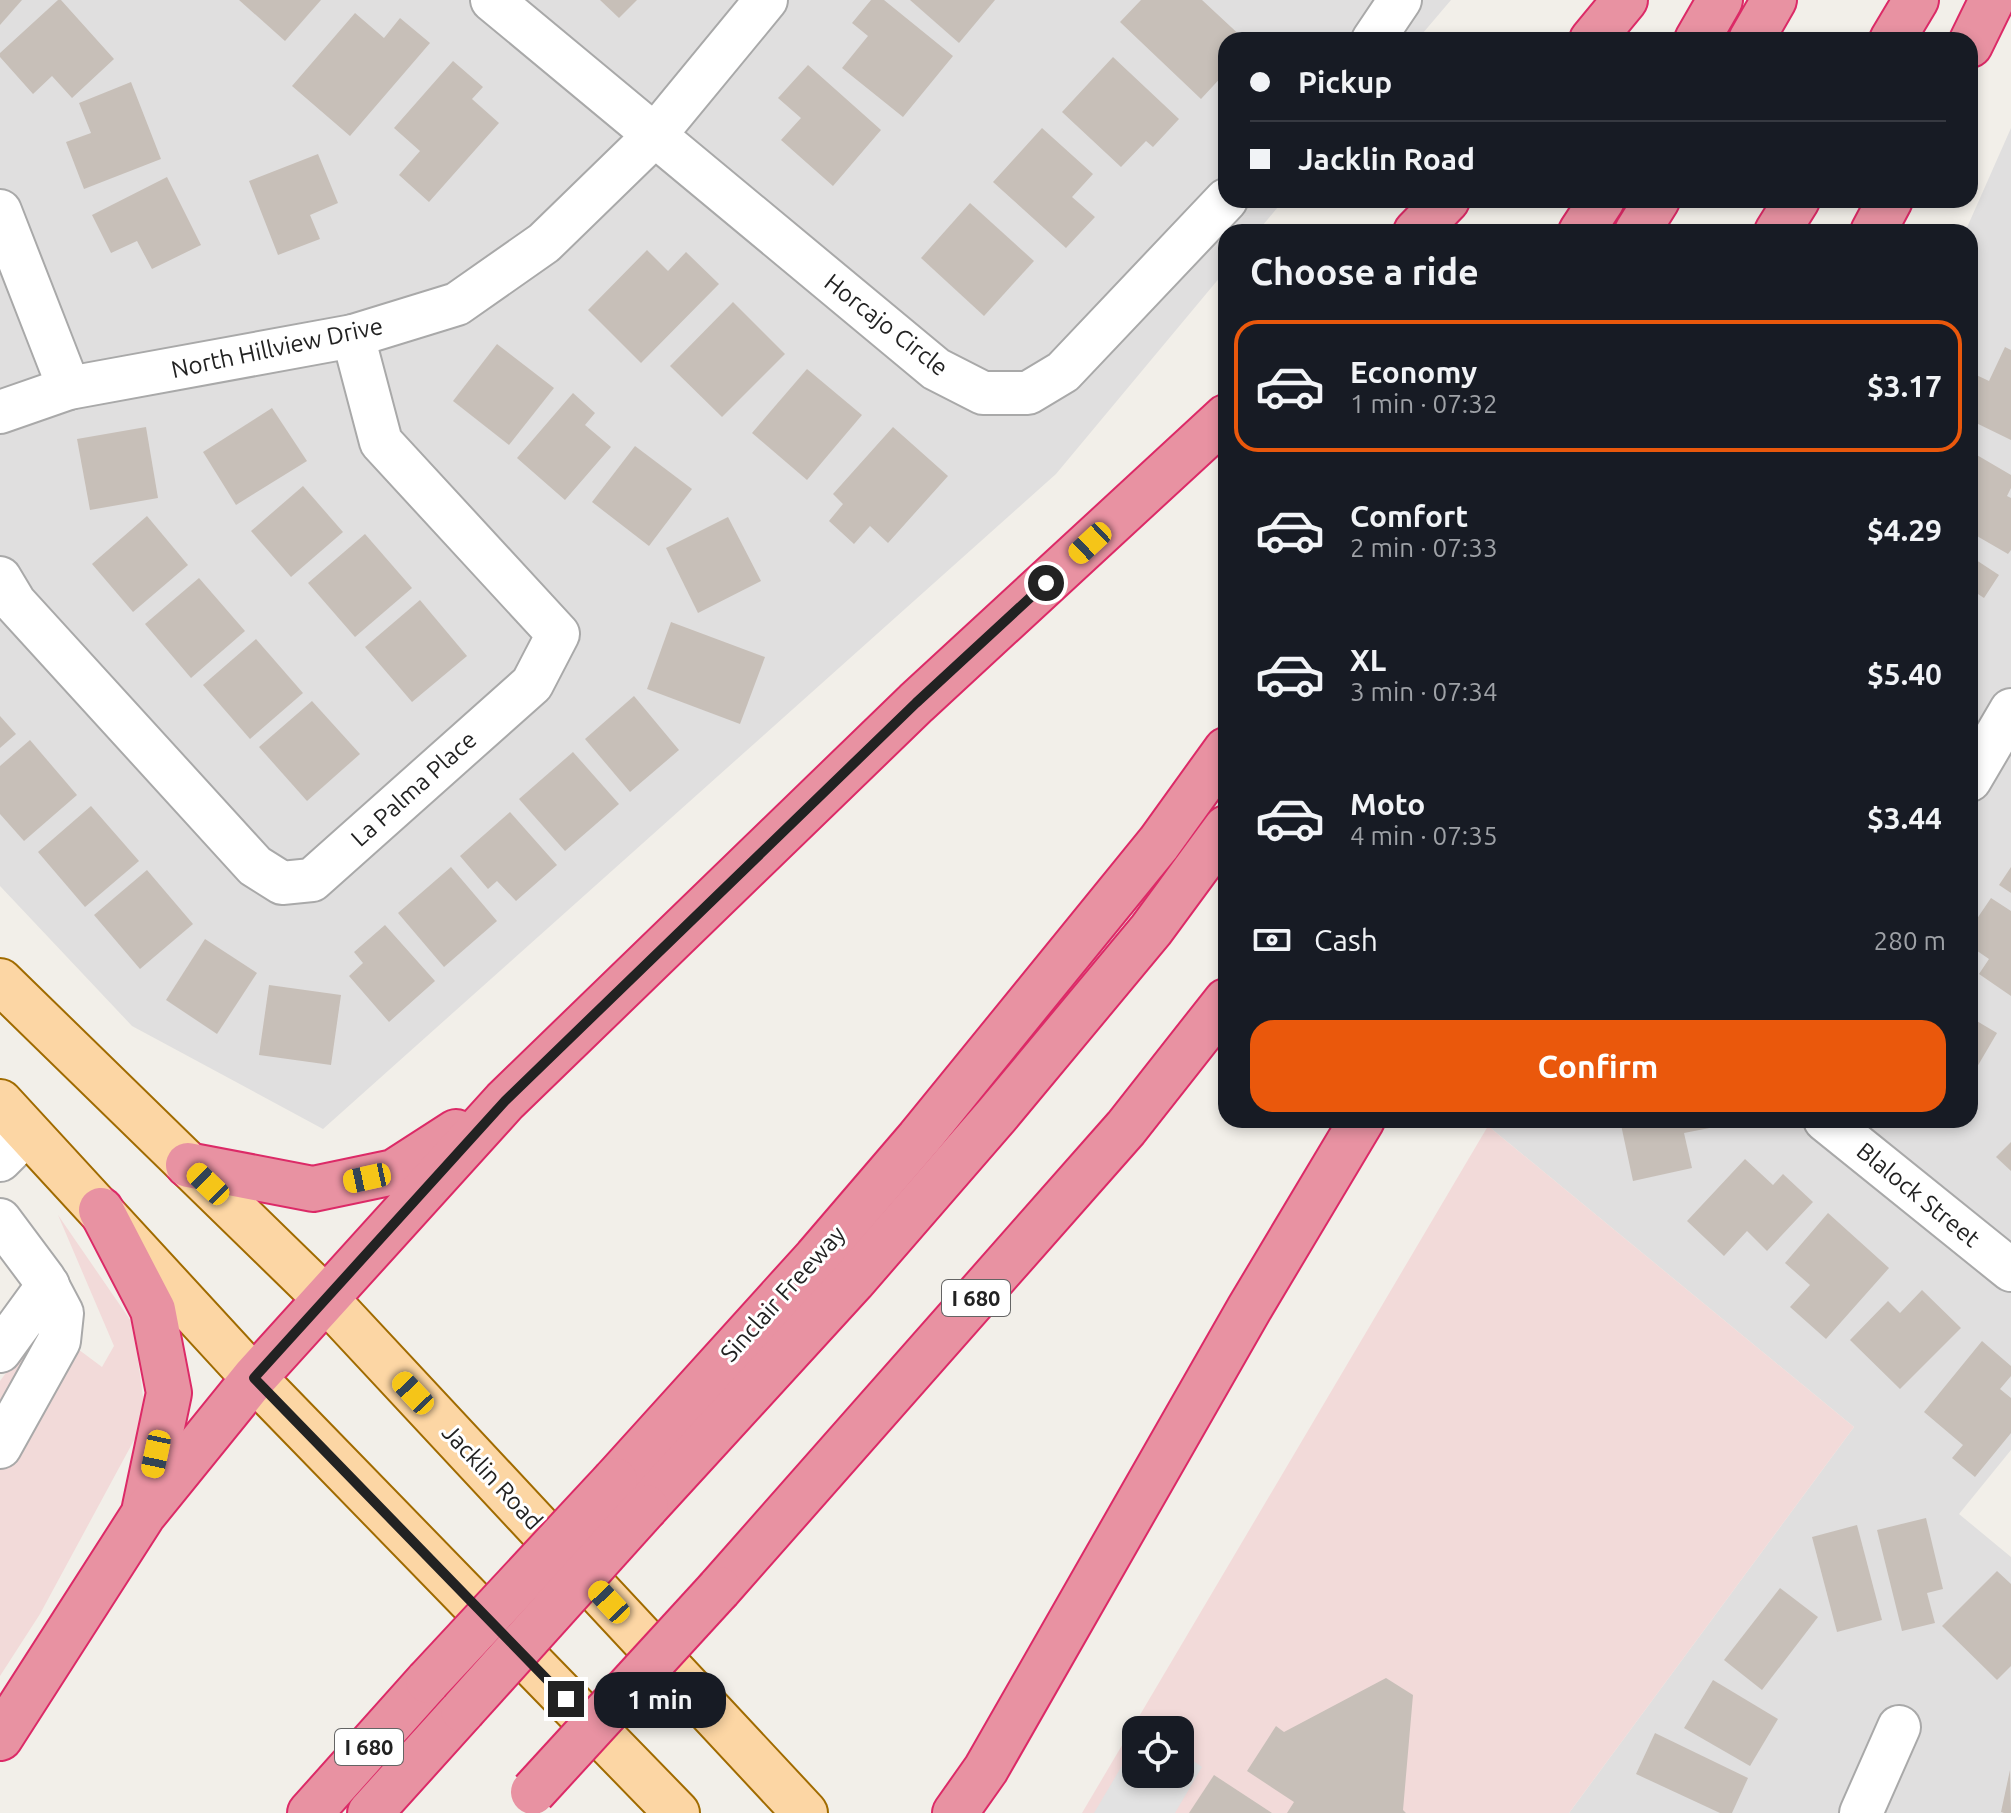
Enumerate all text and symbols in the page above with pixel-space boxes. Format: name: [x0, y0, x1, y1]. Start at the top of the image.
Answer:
text: Pickup: [1298, 65, 1392, 99]
text: Jacklin Road: [1298, 142, 1475, 176]
text: Choose a ride: [1250, 251, 1479, 292]
street label: Horcajo Circle: [819, 268, 953, 381]
street label: North Hillview Drive: [169, 312, 385, 383]
icon: car: [1254, 350, 1326, 422]
text: Economy: [1350, 355, 1477, 389]
text: $3.17: [1867, 369, 1942, 403]
text: 1 min · 07:32: [1350, 389, 1498, 418]
icon: car: [1254, 494, 1326, 566]
text: Comfort: [1350, 499, 1468, 533]
text: $4.29: [1867, 513, 1942, 547]
car: [1064, 518, 1116, 568]
text: 2 min · 07:33: [1350, 533, 1498, 562]
route start: [1028, 565, 1064, 601]
icon: car: [1254, 638, 1326, 710]
text: XL: [1350, 643, 1386, 677]
text: $5.40: [1867, 657, 1942, 691]
text: 3 min · 07:34: [1350, 677, 1498, 706]
street label: La Palma Place: [346, 725, 482, 852]
icon: car: [1254, 782, 1326, 854]
text: Moto: [1350, 787, 1425, 821]
text: $3.44: [1867, 801, 1942, 835]
text: 4 min · 07:35: [1350, 821, 1498, 850]
icon: cash: [1250, 918, 1294, 962]
text: Cash: [1314, 923, 1378, 957]
text: 280 m: [1874, 926, 1946, 955]
button: Confirm: [1250, 1020, 1946, 1112]
street label: Blalock Street: [1852, 1137, 1986, 1253]
car: [182, 1159, 234, 1209]
car: [341, 1161, 393, 1195]
street label: Sinclair Freeway: [715, 1220, 851, 1367]
road number: I 680: [942, 1280, 1010, 1316]
car: [388, 1367, 438, 1419]
street label: Jacklin Road: [437, 1418, 548, 1535]
car: [139, 1428, 173, 1480]
car: [584, 1576, 634, 1628]
callout: 1 min: [594, 1671, 726, 1727]
route end: [548, 1681, 584, 1717]
text: 1 min: [627, 1685, 693, 1714]
map controls: [1122, 1716, 1194, 1788]
button: locate: [1122, 1716, 1194, 1788]
road number: I 680: [335, 1729, 403, 1765]

